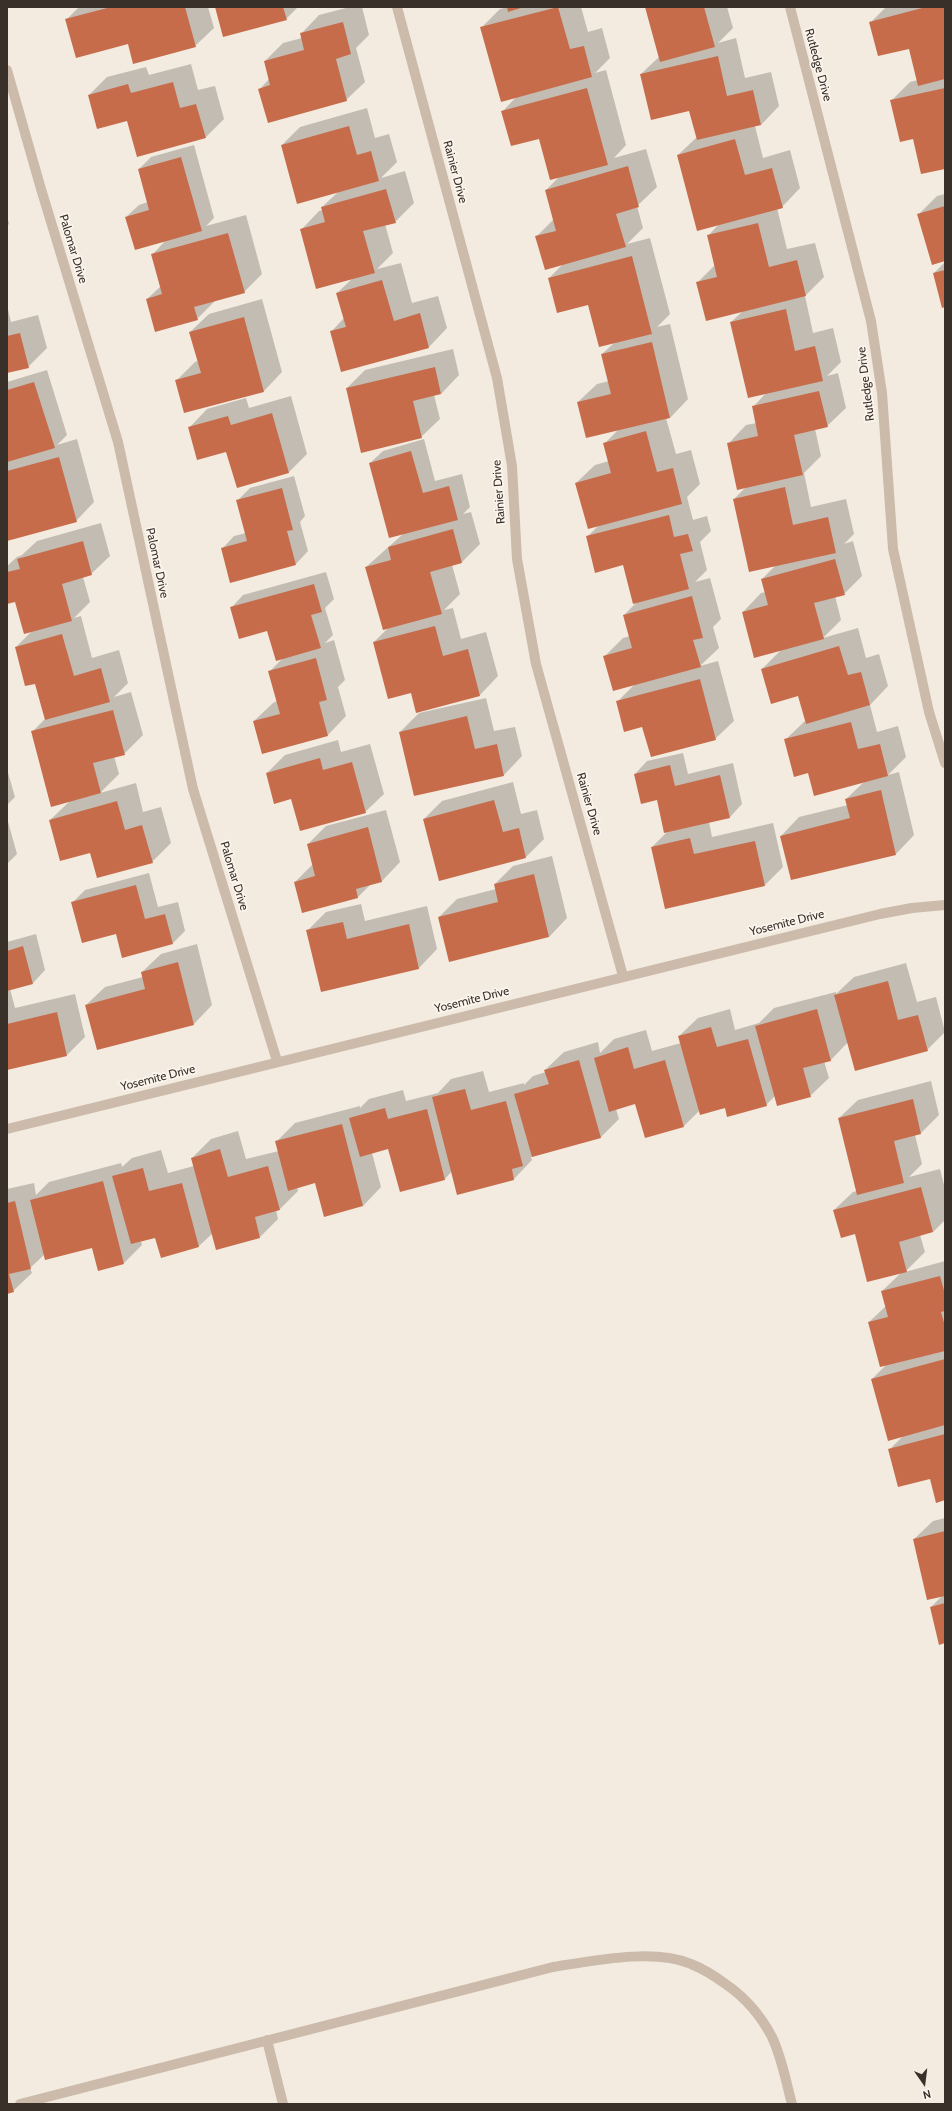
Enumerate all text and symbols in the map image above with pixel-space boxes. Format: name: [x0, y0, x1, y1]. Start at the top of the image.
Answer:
street label: Rutledge Drive: [801, 27, 835, 103]
street label: Rainier Drive: [440, 139, 470, 205]
street label: Palomar Drive: [56, 213, 90, 285]
street label: Rutledge Drive: [854, 346, 878, 422]
street label: Rainier Drive: [490, 459, 508, 525]
street label: Palomar Drive: [143, 527, 171, 599]
street label: Rainier Drive: [573, 771, 605, 837]
street label: Palomar Drive: [217, 840, 251, 912]
street label: Yosemite Drive: [748, 907, 826, 939]
street label: Yosemite Drive: [433, 984, 511, 1016]
street label: Yosemite Drive: [119, 1062, 197, 1094]
north arrow: [904, 2063, 944, 2103]
text: N: [921, 2087, 932, 2102]

